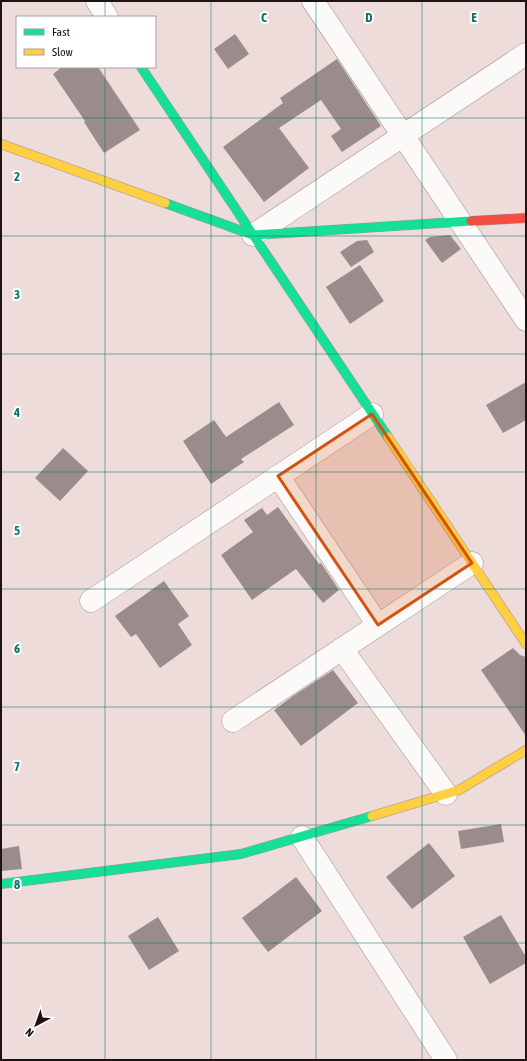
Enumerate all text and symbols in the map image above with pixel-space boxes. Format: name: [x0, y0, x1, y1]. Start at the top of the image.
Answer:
text: C: [261, 10, 267, 25]
text: D: [365, 10, 373, 25]
text: E: [471, 10, 477, 25]
legend: [16, 16, 156, 68]
text: Fast: [52, 25, 70, 39]
text: Slow: [52, 45, 73, 59]
text: 2: [14, 169, 20, 184]
text: 3: [14, 287, 20, 302]
text: 4: [13, 405, 20, 420]
text: 5: [14, 523, 20, 538]
text: 6: [14, 641, 20, 656]
text: 7: [14, 759, 20, 774]
text: 8: [14, 877, 20, 892]
north arrow: [16, 1005, 56, 1045]
text: N: [23, 1026, 36, 1039]

